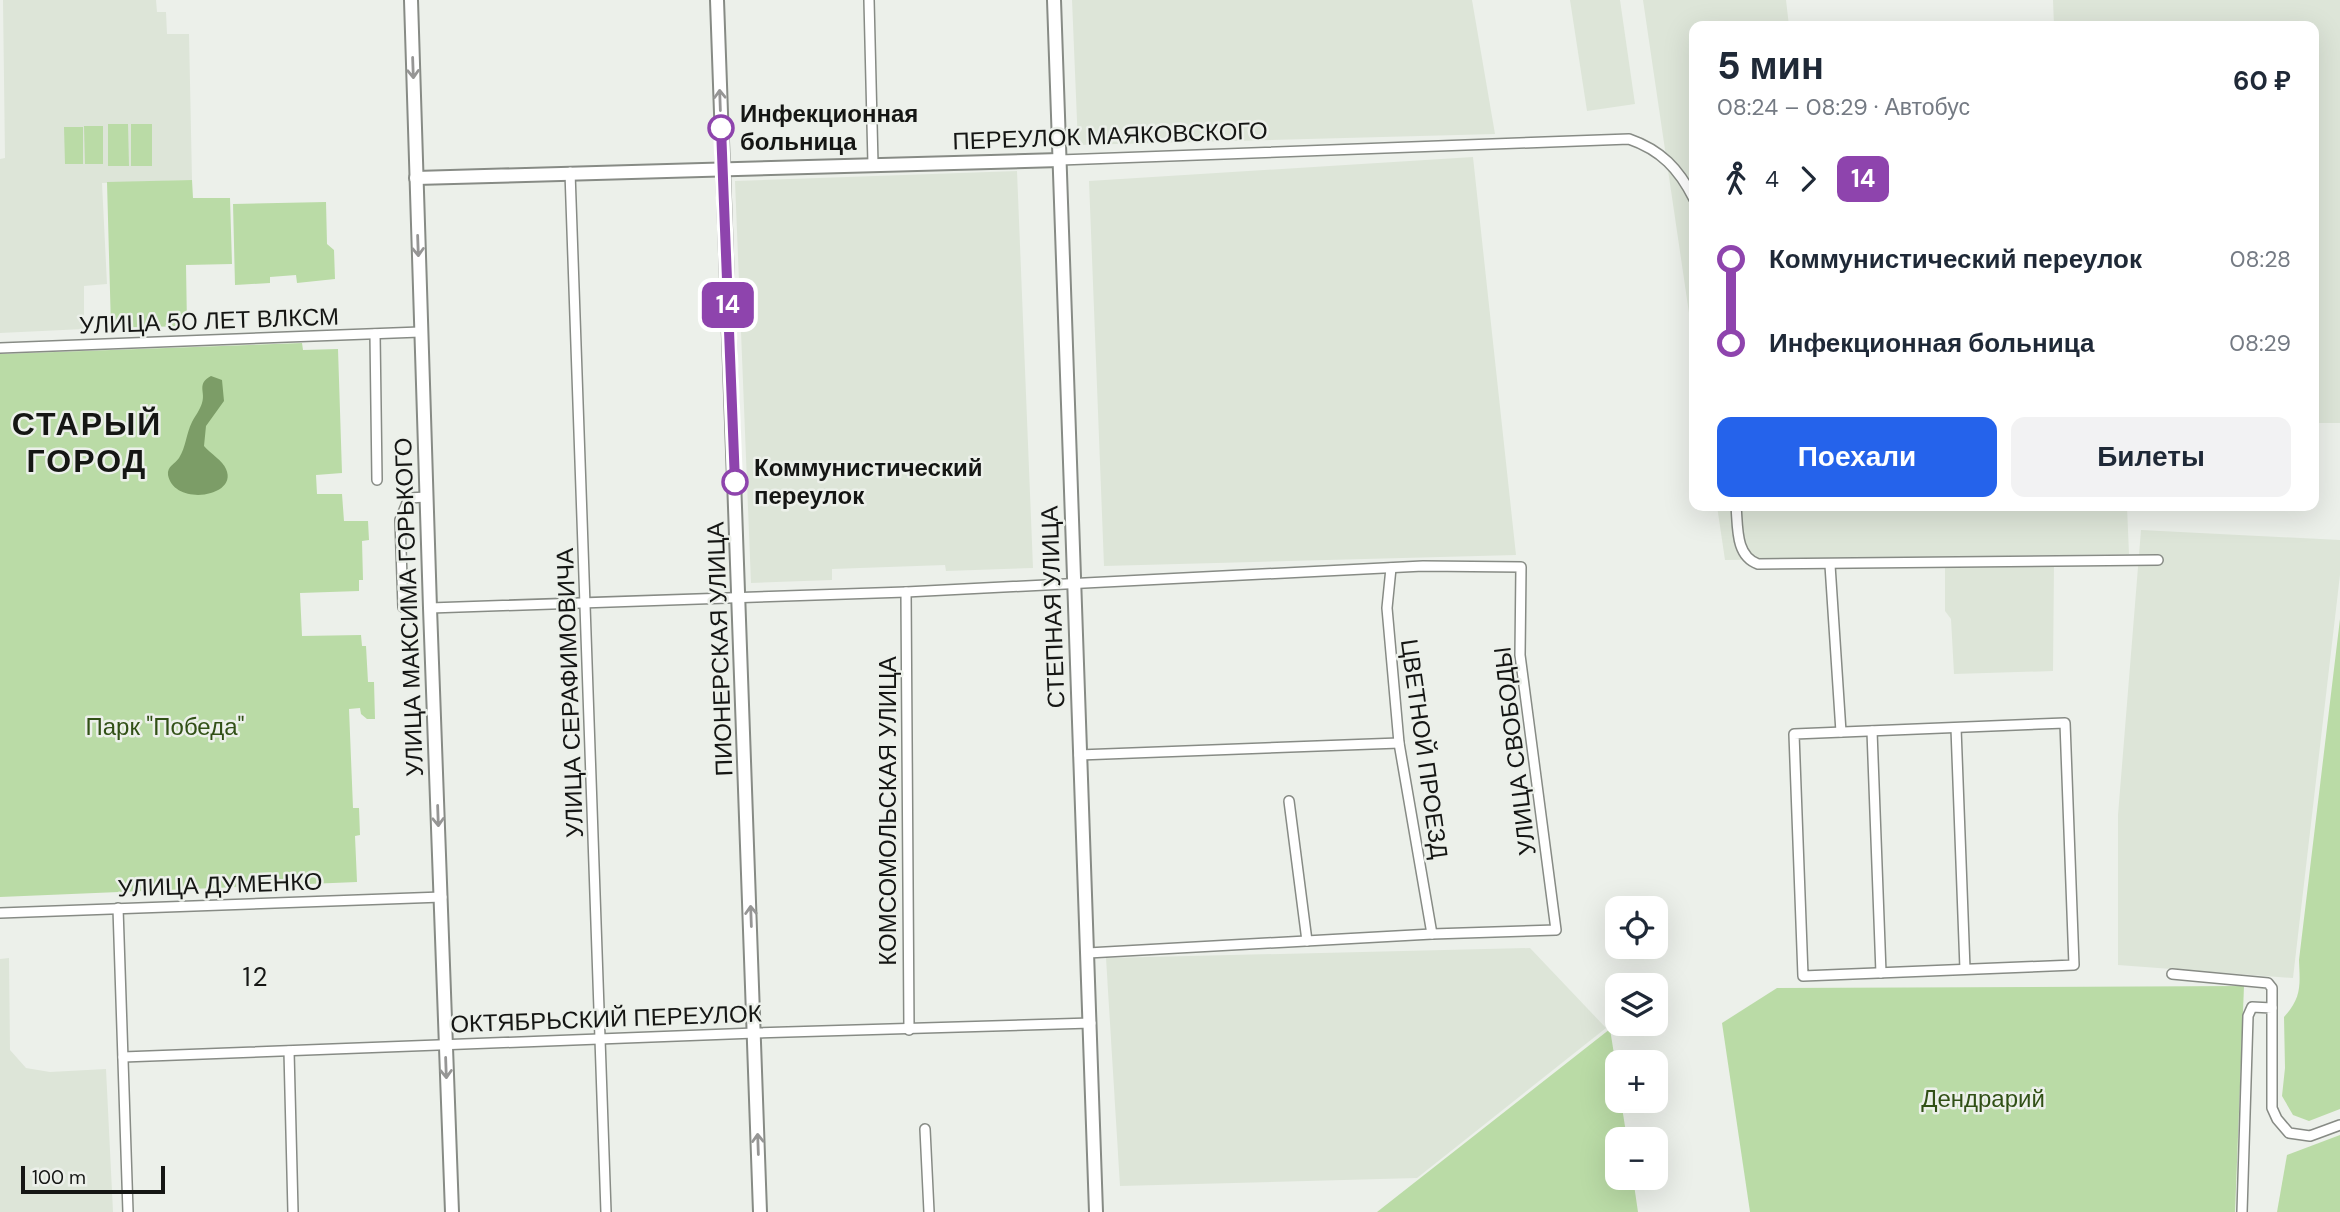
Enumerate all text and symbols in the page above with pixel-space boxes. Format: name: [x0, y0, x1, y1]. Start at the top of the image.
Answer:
text: 5 мин: [1717, 41, 1824, 91]
one-way arrow: [406, 56, 419, 79]
text: 60 ₽: [2233, 64, 2291, 98]
one-way arrow: [714, 88, 727, 111]
text: 08:24 – 08:29 · Автобус: [1717, 92, 1970, 122]
place label: Инфекционная больница: [740, 98, 918, 157]
marker: Инфекционная больница: [708, 115, 734, 141]
street label: ПЕРЕУЛОК МАЯКОВСКОГО: [952, 115, 1268, 156]
icon: walk: [1717, 160, 1755, 198]
icon: forward: [1789, 160, 1827, 198]
text: 14: [1851, 163, 1875, 194]
text: 4: [1765, 164, 1779, 194]
one-way arrow: [411, 234, 424, 257]
text: Коммунистический переулок: [1769, 242, 2142, 276]
text: 08:28: [2230, 244, 2291, 274]
line badge: 14: [696, 282, 760, 328]
text: 14: [716, 289, 740, 320]
street label: УЛИЦА 50 ЛЕТ ВЛКСМ: [78, 300, 339, 341]
text: Инфекционная больница: [1769, 326, 2095, 360]
text: 08:29: [2229, 328, 2291, 358]
district label: СТАРЫЙ ГОРОД: [12, 403, 162, 482]
button: Поехали: [1717, 417, 1997, 497]
button: Билеты: [2011, 417, 2291, 497]
street label: УЛИЦА МАКСИМА ГОРЬКОГО: [387, 437, 430, 777]
place label: Коммунистический переулок: [754, 452, 982, 511]
marker: Коммунистический переулок: [722, 469, 748, 495]
street label: СТЕПНАЯ УЛИЦА: [1033, 505, 1072, 709]
street label: ПИОНЕРСКАЯ УЛИЦА: [700, 521, 739, 777]
street label: УЛИЦА СЕРАФИМОВИЧА: [549, 548, 590, 838]
street label: ЦВЕТНОЙ ПРОЕЗД: [1394, 637, 1455, 861]
street label: УЛИЦА СВОБОДЫ: [1486, 645, 1543, 857]
street label: КОМСОМОЛЬСКАЯ УЛИЦА: [872, 656, 903, 966]
park label: Парк "Победа": [85, 711, 245, 742]
one-way arrow: [432, 804, 445, 827]
street label: УЛИЦА ДУМЕНКО: [117, 865, 323, 904]
map controls: [1605, 896, 1668, 1190]
button: locate: [1605, 896, 1668, 959]
one-way arrow: [744, 905, 757, 928]
district label: 12: [242, 960, 270, 994]
button: layers: [1605, 973, 1668, 1036]
street label: ОКТЯБРЬСКИЙ ПЕРЕУЛОК: [450, 998, 762, 1039]
button: +: [1605, 1050, 1668, 1113]
one-way arrow: [440, 1056, 453, 1079]
park label: Дендрарий: [1921, 1083, 2045, 1114]
button: −: [1605, 1127, 1668, 1190]
one-way arrow: [752, 1133, 765, 1156]
scale bar: [21, 1163, 164, 1195]
text: 100 m: [32, 1165, 86, 1190]

